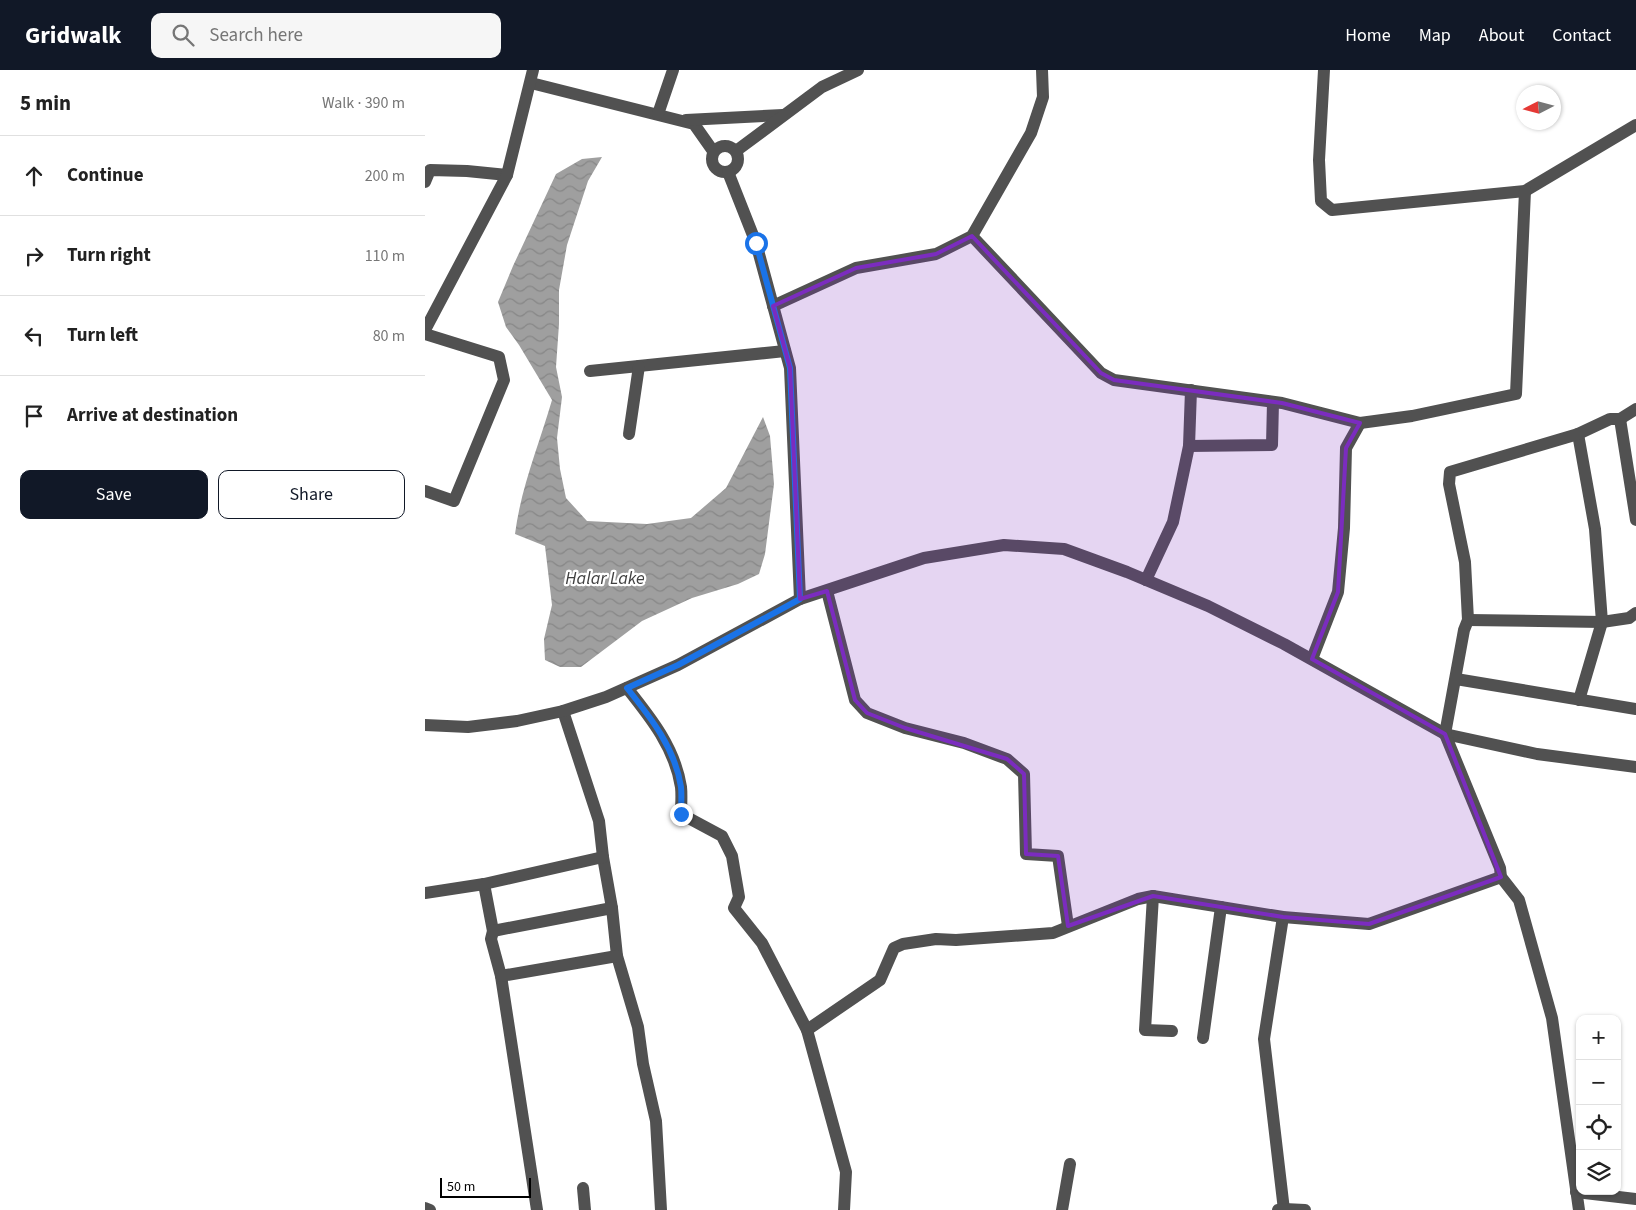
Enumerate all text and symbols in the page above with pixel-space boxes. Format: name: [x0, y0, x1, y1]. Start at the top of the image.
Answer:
search box: [151, 13, 501, 58]
text: Gridwalk: [25, 18, 121, 53]
icon: search: [169, 21, 197, 49]
text: Search here: [209, 22, 303, 49]
text: Home: [1345, 23, 1391, 48]
text: Map: [1419, 23, 1451, 48]
text: About: [1479, 23, 1524, 48]
text: Contact: [1552, 23, 1611, 48]
north arrow: [1516, 85, 1561, 130]
text: 5 min: [20, 88, 71, 118]
text: Walk · 390 m: [322, 92, 405, 114]
icon: ahead: [20, 162, 48, 190]
text: Continue: [67, 162, 144, 189]
text: 200 m: [365, 165, 405, 187]
route start: [745, 232, 768, 255]
icon: right: [20, 242, 48, 270]
text: Turn right: [67, 242, 151, 269]
text: 110 m: [365, 245, 405, 267]
icon: left: [20, 322, 48, 350]
text: Turn left: [67, 322, 138, 349]
text: 80 m: [373, 325, 405, 347]
icon: arrive: [20, 402, 48, 430]
text: Arrive at destination: [67, 402, 238, 429]
button: Save: [20, 470, 208, 519]
button: Share: [218, 470, 405, 519]
water label: Halar Lake: [565, 566, 645, 591]
route end: [670, 803, 693, 826]
map controls: [1576, 1015, 1621, 1195]
button: +: [1576, 1015, 1621, 1060]
button: −: [1576, 1060, 1621, 1105]
button: locate: [1576, 1105, 1621, 1150]
button: layers: [1576, 1150, 1621, 1195]
scale bar: [440, 1175, 531, 1198]
text: 50 m: [447, 1177, 475, 1197]

